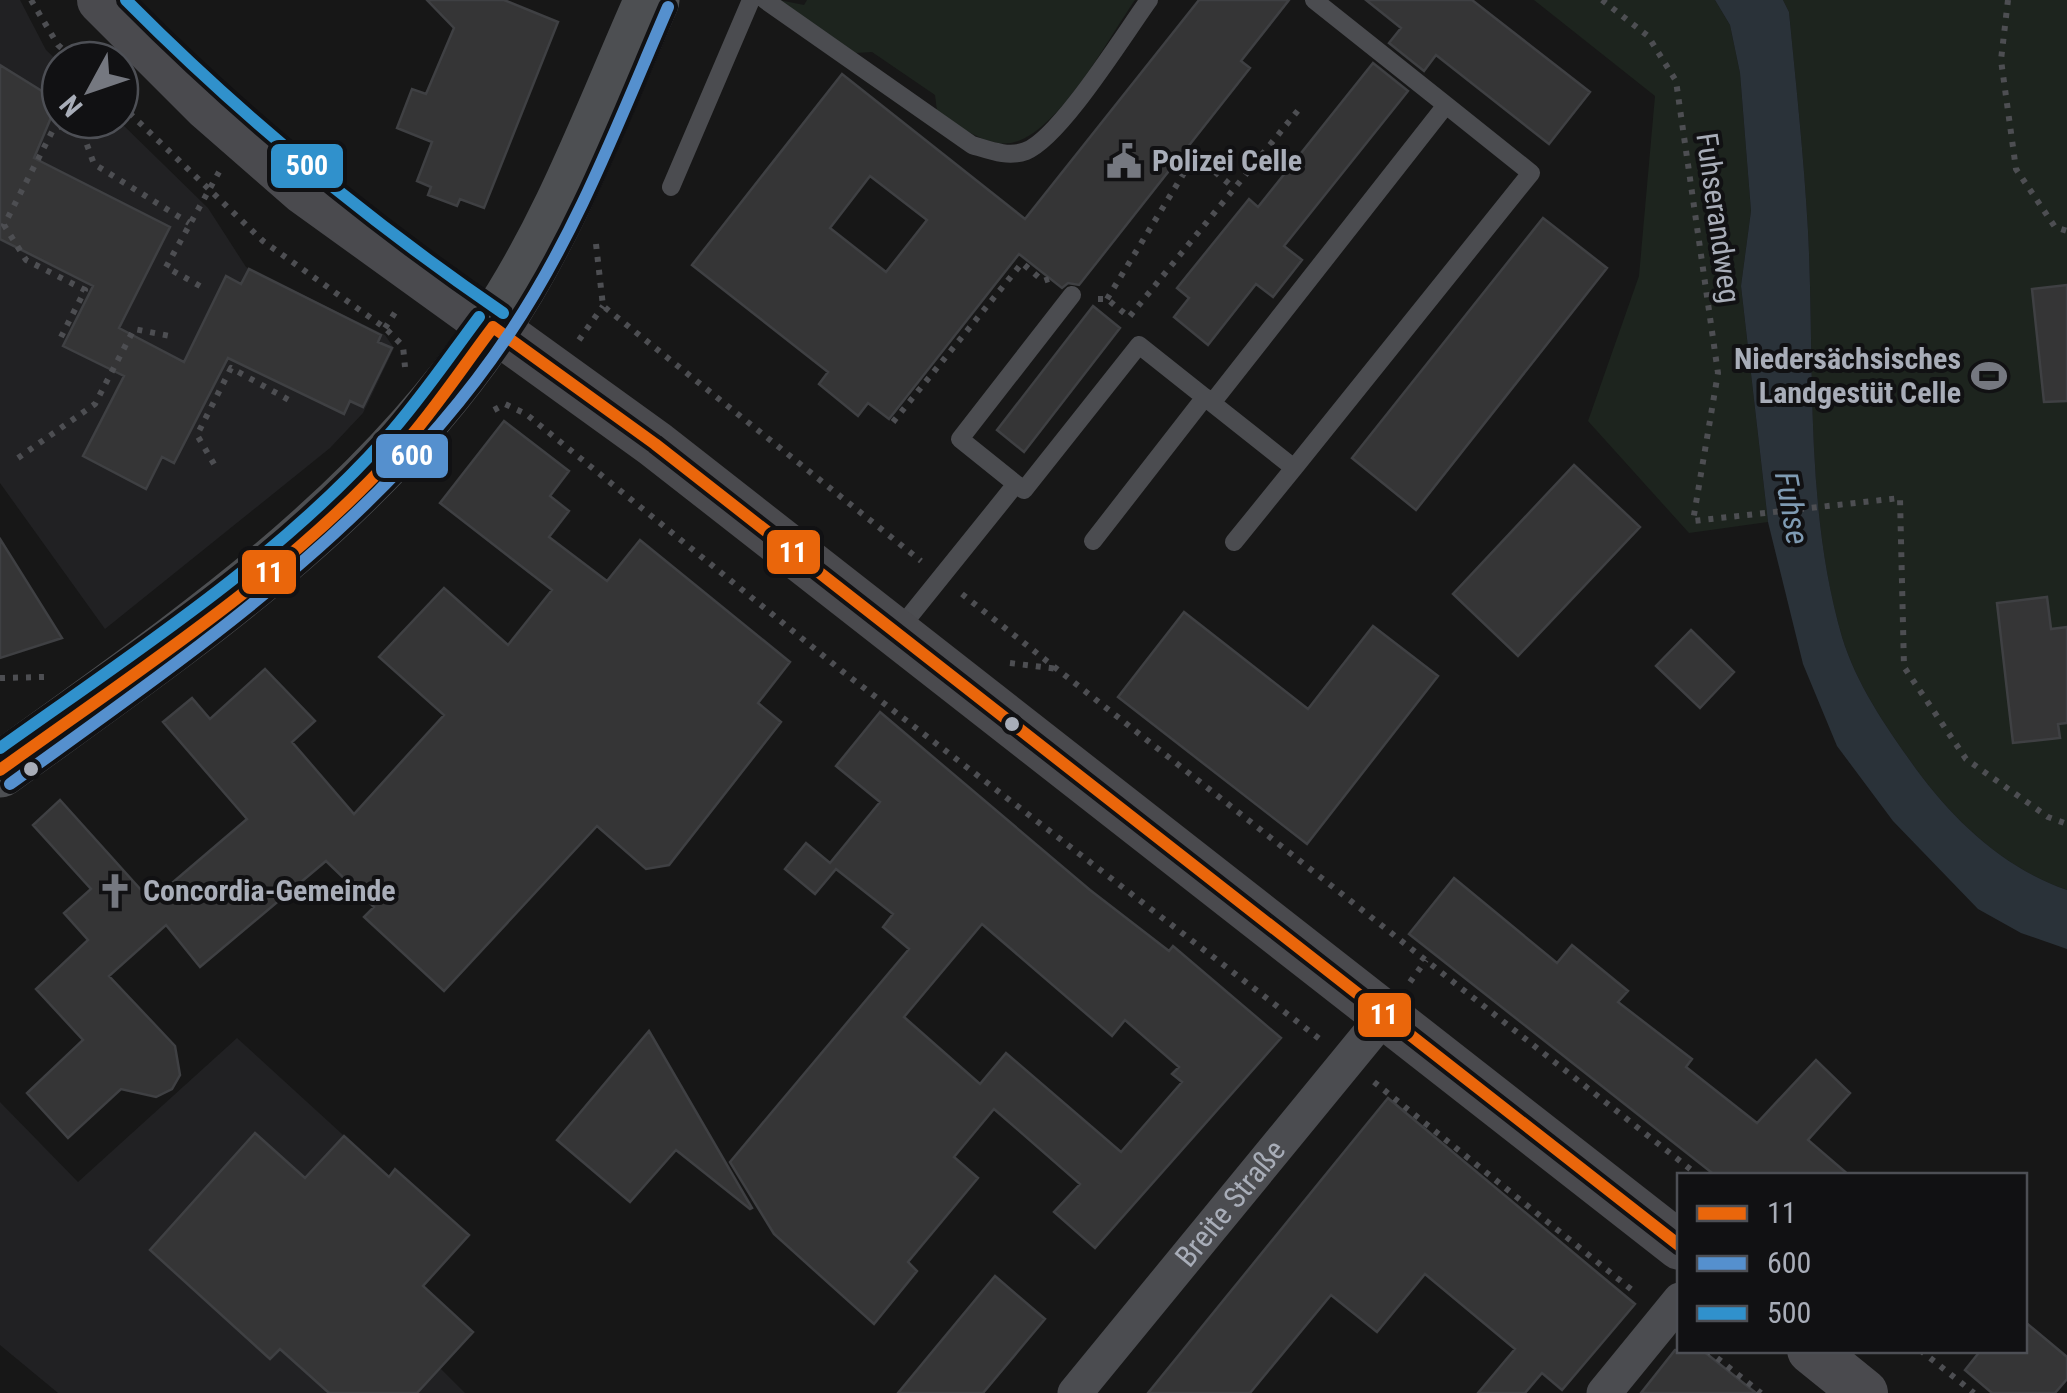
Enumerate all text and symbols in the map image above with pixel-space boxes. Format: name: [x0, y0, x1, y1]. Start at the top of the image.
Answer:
north arrow: [40, 40, 140, 140]
text: N: [53, 89, 89, 123]
street label: Fuhserandweg: [1689, 131, 1748, 305]
line badge: 500: [269, 142, 345, 190]
public building icon: Polizei Celle: [1105, 142, 1143, 180]
place label: Polizei Celle: [1152, 143, 1302, 178]
text: 500: [286, 149, 328, 182]
place label: Niedersächsisches Landgestüt Celle: [1734, 341, 1961, 410]
sports icon: Niedersächsisches Landgestüt Celle: [1970, 357, 2008, 395]
line badge: 600: [374, 432, 450, 480]
text: 600: [391, 439, 433, 472]
water label: Fuhse: [1767, 469, 1817, 547]
line badge: 11: [765, 528, 822, 576]
text: 11: [779, 536, 807, 569]
line badge: 11: [240, 548, 298, 596]
text: 11: [255, 556, 283, 589]
unlabelled marker: [1002, 714, 1022, 734]
unlabelled marker: [21, 759, 41, 779]
church icon: Concordia-Gemeinde: [96, 872, 134, 910]
place label: Concordia-Gemeinde: [143, 873, 396, 908]
line badge: 11: [1356, 991, 1413, 1039]
text: 11: [1370, 998, 1398, 1031]
street label: Breite Straße: [1168, 1133, 1292, 1274]
legend: [1677, 1173, 2027, 1353]
text: 11: [1767, 1195, 1797, 1230]
text: 600: [1767, 1245, 1811, 1280]
text: 500: [1767, 1295, 1811, 1330]

